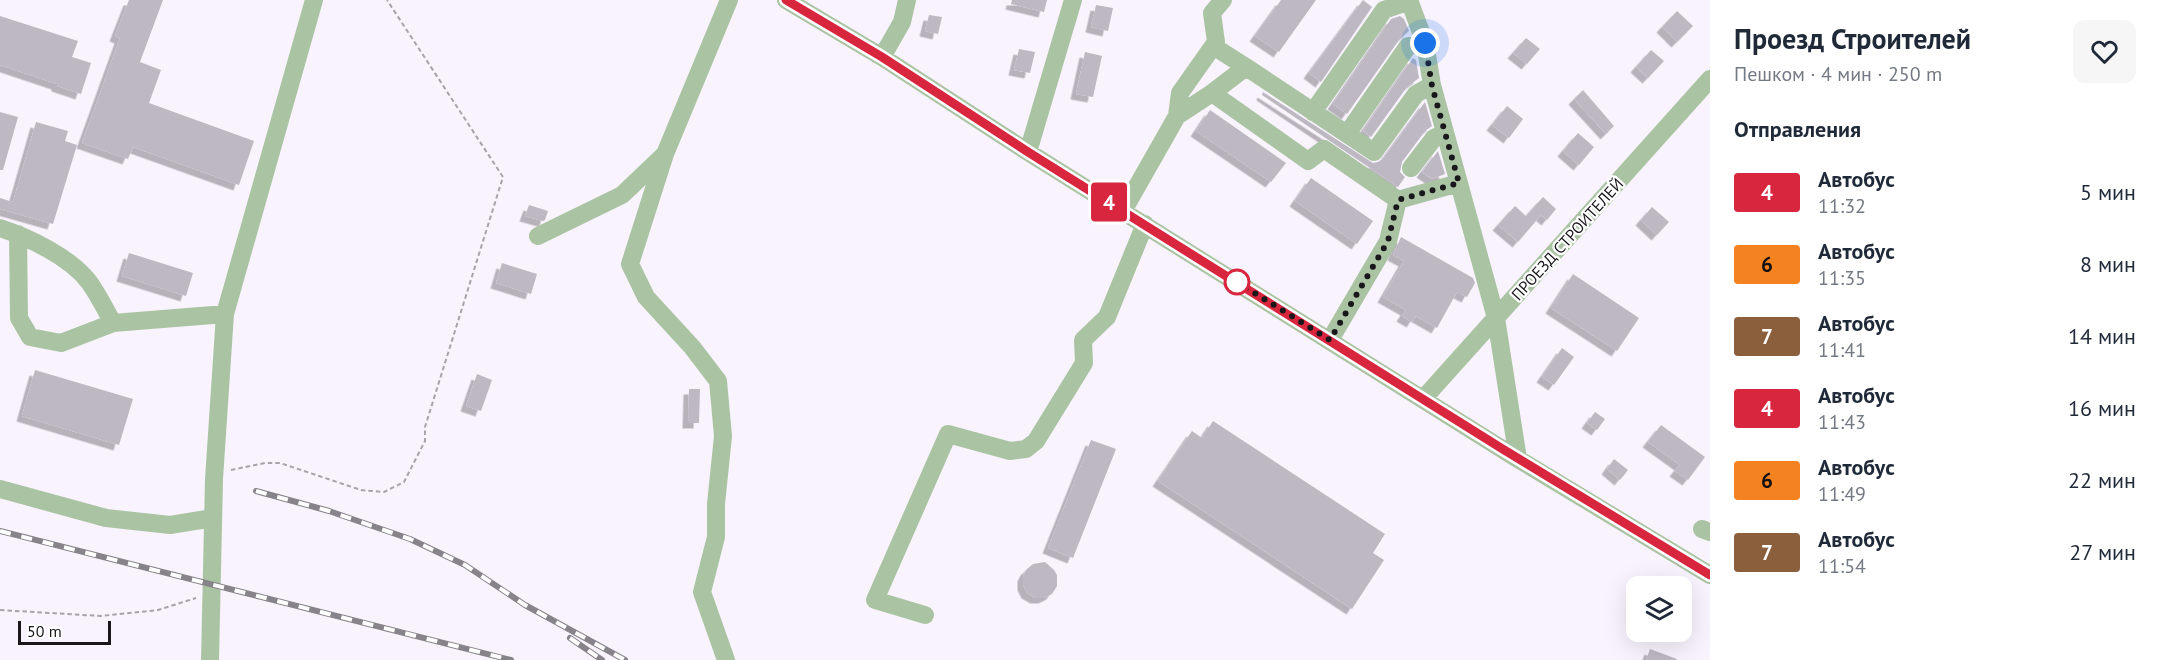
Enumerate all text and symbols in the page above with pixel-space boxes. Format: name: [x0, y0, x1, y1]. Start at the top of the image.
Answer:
text: Проезд Строителей: [1734, 20, 1971, 57]
button: heart: [2073, 20, 2136, 83]
your location: [1410, 28, 1440, 58]
text: Пешком · 4 мин · 250 m: [1734, 61, 1942, 87]
text: Отправления: [1734, 115, 1861, 143]
text: Автобус: [1818, 165, 1895, 193]
street label: ПРОЕЗД СТРОИТЕЛЕЙ: [1507, 174, 1627, 304]
text: 5 мин: [2080, 178, 2136, 206]
text: 4: [1761, 179, 1773, 206]
line badge: 4: [1090, 182, 1128, 222]
text: 4: [1103, 189, 1115, 216]
text: 11:32: [1818, 193, 1866, 219]
text: Автобус: [1818, 237, 1895, 265]
text: 8 мин: [2080, 250, 2136, 278]
text: 6: [1761, 251, 1773, 278]
text: 11:35: [1818, 265, 1866, 291]
unlabelled marker: [1224, 269, 1250, 295]
text: Автобус: [1818, 309, 1895, 337]
text: 14 мин: [2068, 322, 2136, 350]
text: 7: [1761, 323, 1773, 350]
text: 11:41: [1818, 337, 1866, 363]
text: Автобус: [1818, 381, 1895, 409]
text: 16 мин: [2068, 394, 2136, 422]
text: 4: [1761, 395, 1773, 422]
text: 11:43: [1818, 409, 1866, 435]
text: Автобус: [1818, 453, 1895, 481]
text: 22 мин: [2068, 466, 2136, 494]
text: 6: [1761, 467, 1773, 494]
text: 11:49: [1818, 481, 1866, 507]
text: Автобус: [1818, 525, 1895, 553]
text: 27 мин: [2069, 538, 2136, 566]
text: 7: [1761, 539, 1773, 566]
text: 11:54: [1818, 553, 1866, 579]
map controls: [1626, 576, 1692, 642]
button: layers: [1626, 576, 1692, 642]
scale bar: [18, 618, 111, 646]
text: 50 m: [27, 621, 62, 641]

